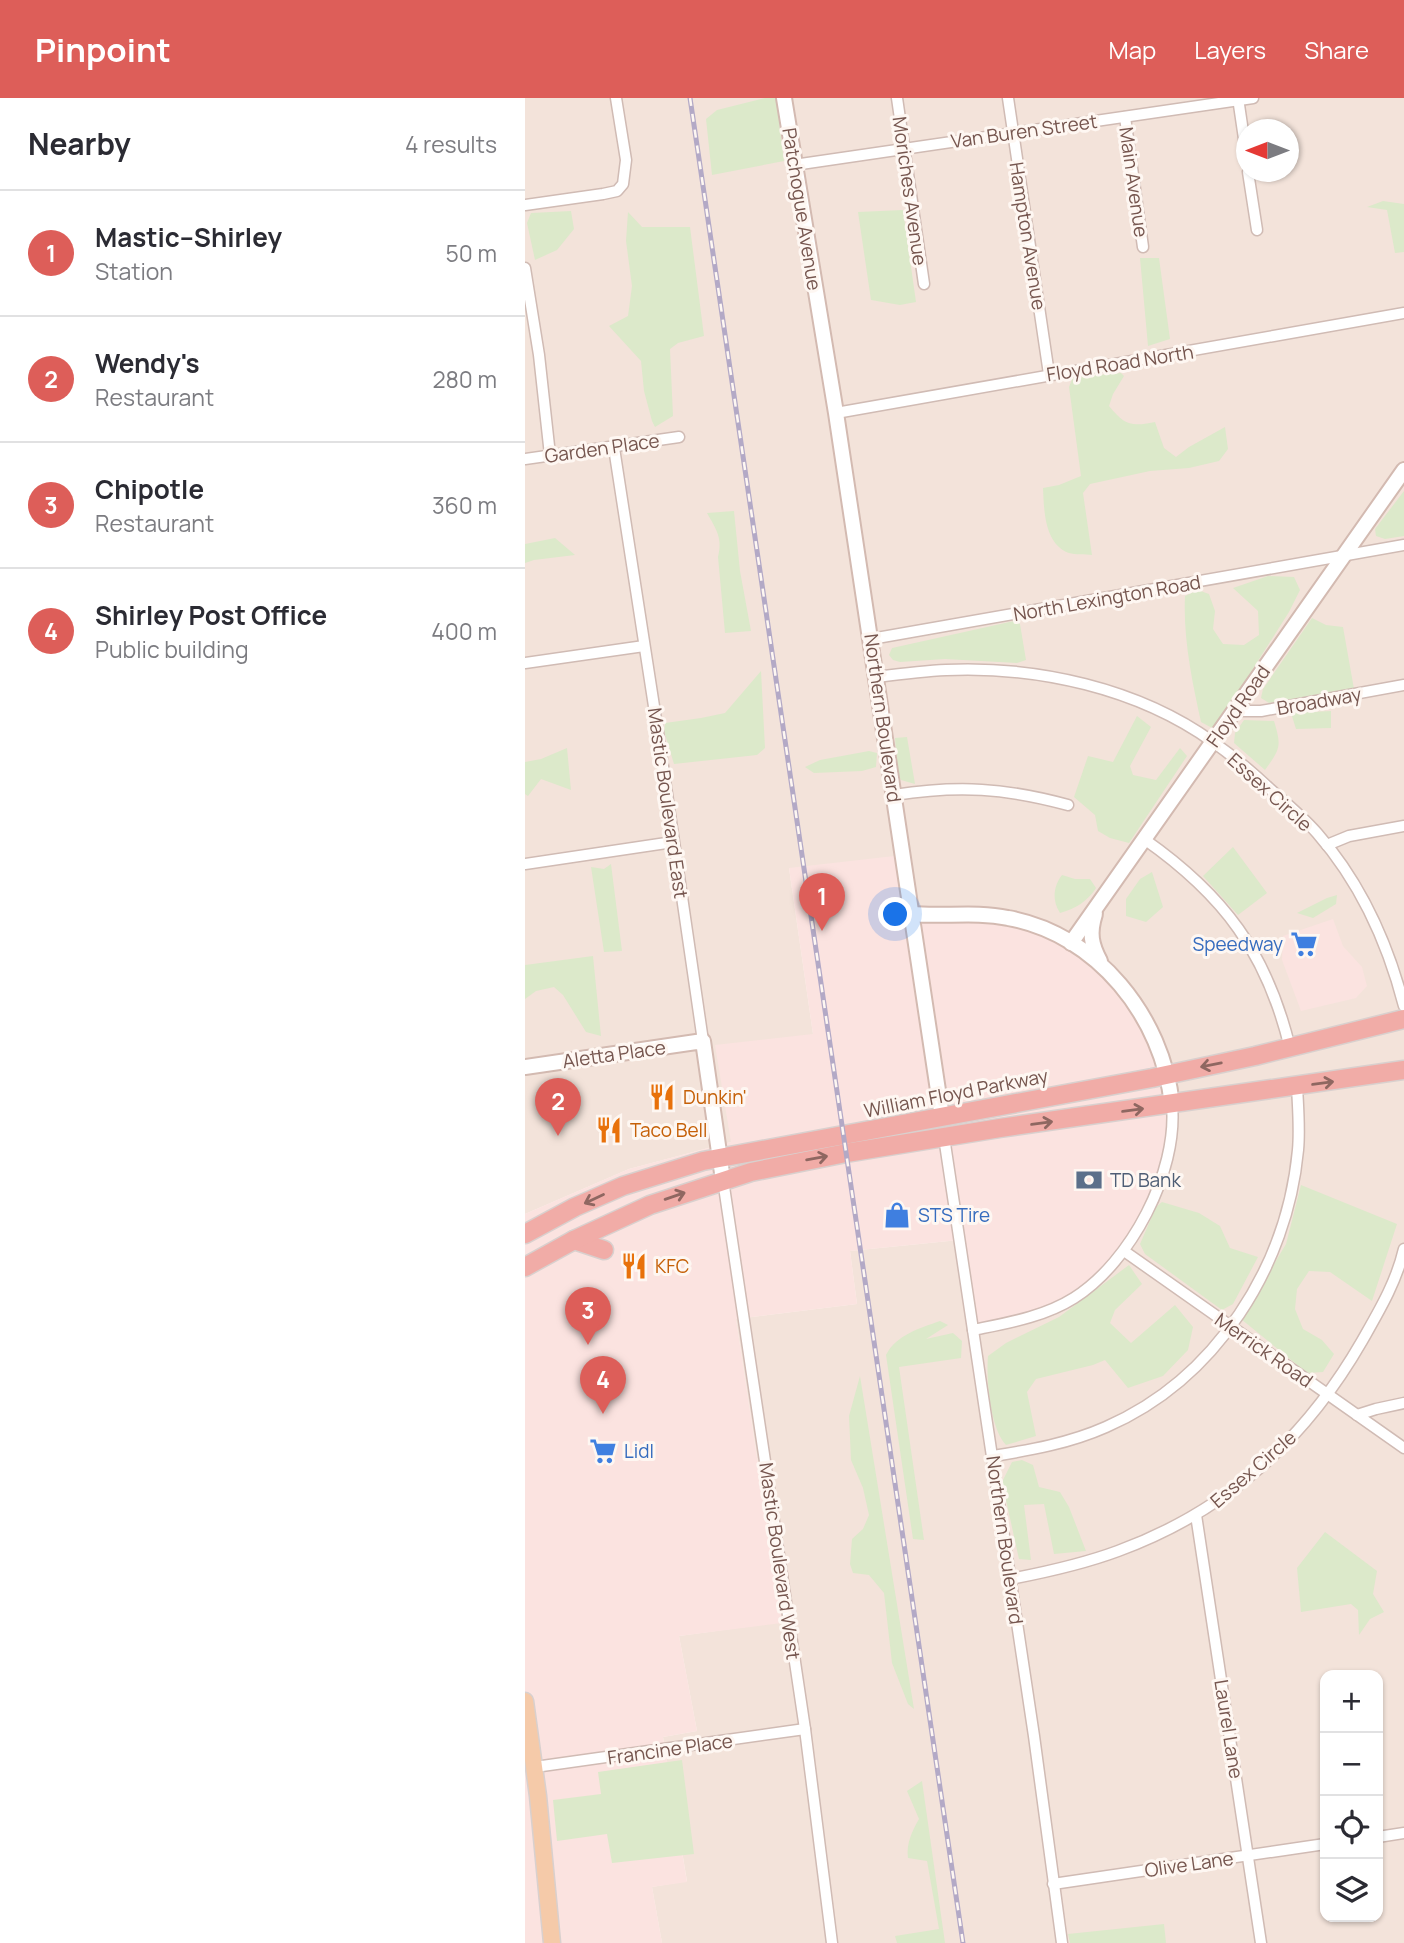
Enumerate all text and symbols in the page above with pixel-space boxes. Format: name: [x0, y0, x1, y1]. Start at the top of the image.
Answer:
text: Pinpoint: [35, 27, 171, 72]
text: Map: [1109, 33, 1156, 66]
text: Layers: [1194, 33, 1266, 66]
text: Share: [1304, 33, 1369, 66]
street label: Van Buren Street: [949, 108, 1099, 154]
street label: Moriches Avenue: [887, 115, 933, 267]
north arrow: [1236, 119, 1299, 182]
text: Nearby: [28, 123, 131, 164]
street label: Main Avenue: [1113, 125, 1155, 239]
street label: Patchogue Avenue: [776, 126, 828, 292]
text: 4 results: [405, 128, 497, 160]
street label: Hampton Avenue: [1003, 160, 1053, 312]
text: Mastic–Shirley: [95, 219, 282, 255]
text: 1: [46, 237, 56, 269]
text: 50 m: [446, 237, 497, 269]
text: Station: [95, 255, 173, 287]
street label: Floyd Road North: [1045, 339, 1195, 387]
text: Wendy's: [95, 345, 199, 381]
text: 2: [44, 363, 58, 395]
text: 280 m: [432, 363, 497, 395]
text: Restaurant: [95, 381, 214, 413]
street label: Garden Place: [543, 427, 661, 469]
text: Chipotle: [95, 471, 204, 507]
text: 3: [44, 489, 58, 521]
text: 360 m: [432, 489, 497, 521]
text: Restaurant: [95, 507, 214, 539]
street label: North Lexington Road: [1011, 569, 1203, 627]
text: Shirley Post Office: [95, 597, 327, 633]
text: 4: [44, 615, 58, 647]
text: 400 m: [431, 615, 497, 647]
street label: Northern Boulevard: [858, 632, 908, 804]
text: Public building: [95, 633, 249, 665]
street label: Floyd Road: [1200, 660, 1276, 752]
street label: Broadway: [1275, 681, 1363, 721]
street label: Mastic Boulevard East: [642, 706, 694, 900]
street label: Essex Circle: [1222, 747, 1318, 837]
pin: 1: [799, 873, 845, 931]
your location: [878, 897, 912, 931]
supermarket icon: Speedway: [1289, 929, 1319, 959]
place label: Speedway: [1193, 931, 1283, 957]
street label: Aletta Place: [561, 1034, 667, 1074]
one-way arrow: [1200, 1059, 1223, 1073]
street label: William Floyd Parkway: [862, 1062, 1050, 1124]
one-way arrow: [1311, 1076, 1334, 1089]
pin: 2: [535, 1078, 581, 1136]
restaurant icon: Dunkin': [647, 1082, 677, 1112]
place label: Dunkin': [683, 1084, 747, 1110]
one-way arrow: [1121, 1104, 1144, 1117]
restaurant icon: Taco Bell: [594, 1115, 624, 1145]
one-way arrow: [1030, 1116, 1053, 1129]
place label: Taco Bell: [630, 1117, 707, 1143]
one-way arrow: [805, 1151, 828, 1164]
bank icon: TD Bank: [1074, 1165, 1104, 1195]
place label: TD Bank: [1110, 1167, 1181, 1193]
one-way arrow: [663, 1189, 685, 1201]
one-way arrow: [583, 1193, 605, 1206]
shop icon: STS Tire: [882, 1200, 912, 1230]
place label: STS Tire: [918, 1202, 990, 1228]
restaurant icon: KFC: [619, 1251, 649, 1281]
place label: KFC: [655, 1253, 689, 1279]
pin: 3: [565, 1287, 611, 1345]
street label: Merrick Road: [1210, 1307, 1318, 1393]
pin: 4: [580, 1356, 626, 1414]
street label: Essex Circle: [1205, 1424, 1301, 1514]
supermarket icon: Lidl: [588, 1436, 618, 1466]
place label: Lidl: [624, 1438, 654, 1464]
street label: Northern Boulevard: [980, 1454, 1030, 1626]
street label: Mastic Boulevard West: [753, 1461, 807, 1661]
map controls: [1320, 1670, 1383, 1922]
button: +: [1320, 1670, 1383, 1733]
street label: Laurel Lane: [1208, 1678, 1250, 1780]
street label: Francine Place: [606, 1727, 734, 1771]
button: −: [1320, 1733, 1383, 1796]
button: locate: [1320, 1796, 1383, 1859]
street label: Olive Lane: [1143, 1845, 1235, 1883]
button: layers: [1320, 1859, 1383, 1922]

